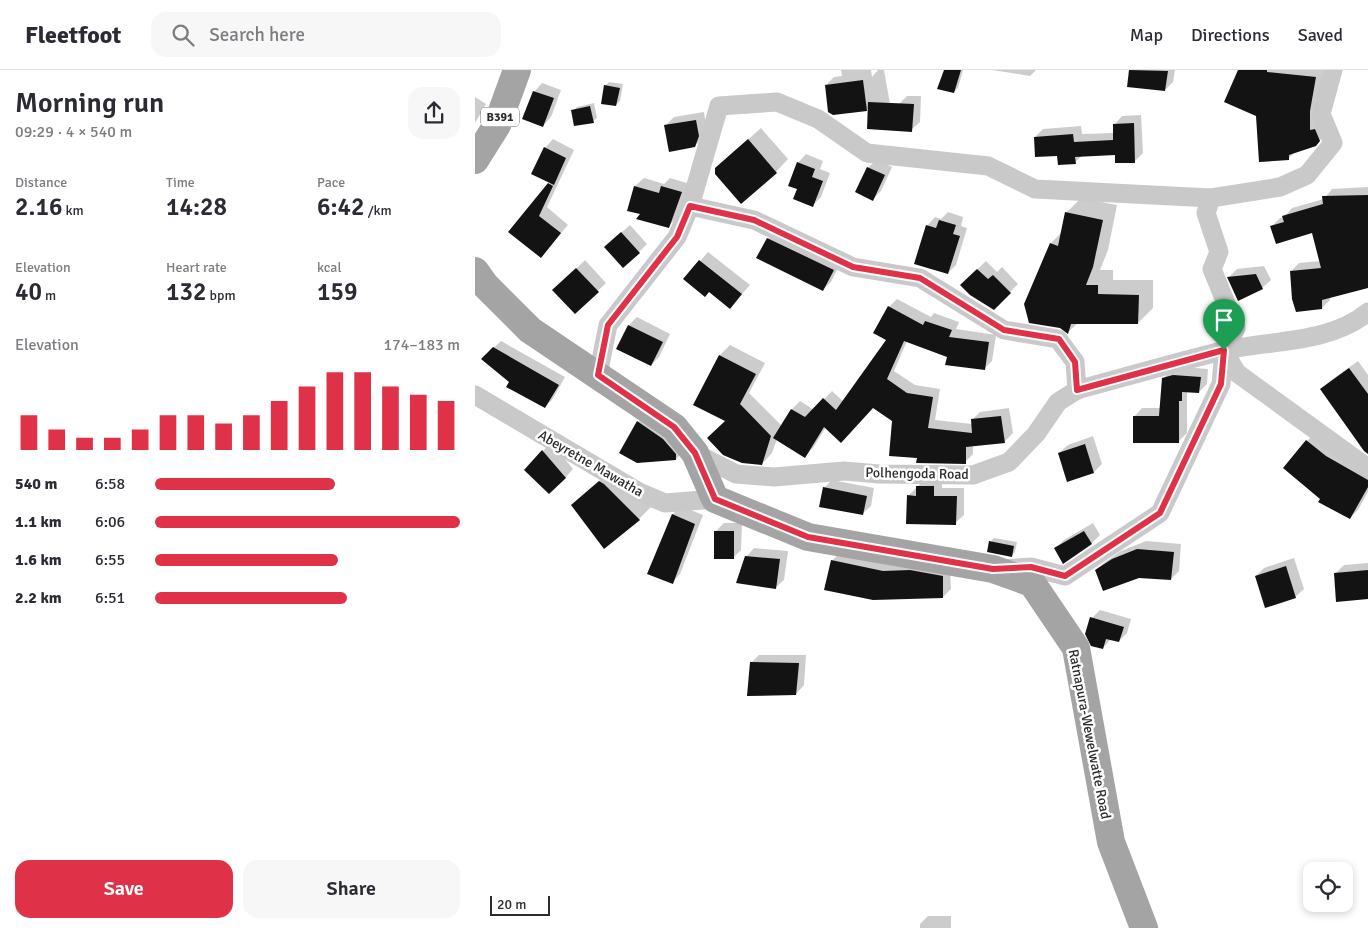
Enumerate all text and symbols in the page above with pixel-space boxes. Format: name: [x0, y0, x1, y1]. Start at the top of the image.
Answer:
search box: [151, 12, 501, 57]
text: Fleetfoot: [25, 20, 121, 50]
icon: search: [169, 21, 197, 49]
text: Search here: [209, 23, 305, 47]
text: Map: [1130, 24, 1163, 46]
text: Directions: [1191, 24, 1270, 46]
text: Saved: [1298, 24, 1343, 46]
text: Morning run: [15, 86, 164, 120]
button: share: [408, 87, 460, 139]
road number: B391: [481, 108, 519, 126]
text: 09:29 · 4 × 540 m: [15, 122, 132, 142]
text: Distance: [15, 174, 67, 191]
text: Time: [166, 174, 195, 191]
text: Pace: [317, 174, 345, 191]
text: 2.16: [15, 191, 62, 222]
text: 14:28: [166, 191, 227, 222]
text: 6:42: [317, 191, 365, 222]
text: km: [62, 202, 84, 219]
text: /km: [365, 202, 392, 219]
text: Elevation: [15, 259, 71, 276]
text: Heart rate: [166, 259, 227, 276]
text: kcal: [317, 259, 342, 276]
text: 40: [15, 276, 42, 307]
text: 132: [166, 276, 207, 307]
text: 159: [317, 276, 358, 307]
text: m: [42, 287, 56, 304]
text: bpm: [207, 287, 236, 304]
pin: [1203, 299, 1245, 350]
icon: arrive: [1210, 306, 1238, 334]
text: Elevation: [15, 335, 79, 355]
text: 174–183 m: [383, 335, 460, 355]
street label: Abeyretne Mawatha: [535, 426, 646, 500]
street label: Polhengoda Road: [865, 464, 969, 483]
text: 540 m: [15, 474, 57, 494]
text: 6:58: [95, 474, 125, 494]
text: 1.1 km: [15, 512, 62, 532]
text: 6:06: [95, 512, 125, 532]
text: 1.6 km: [15, 550, 62, 570]
text: 6:55: [95, 550, 125, 570]
text: 2.2 km: [15, 588, 62, 608]
text: 6:51: [95, 588, 125, 608]
street label: Ratnapura-Wewelwatte Road: [1065, 648, 1114, 821]
button: Save: [15, 860, 233, 918]
button: Share: [243, 860, 460, 918]
map controls: [1303, 862, 1353, 912]
button: locate: [1303, 862, 1353, 912]
scale bar: [490, 893, 550, 916]
text: 20 m: [497, 896, 526, 913]

